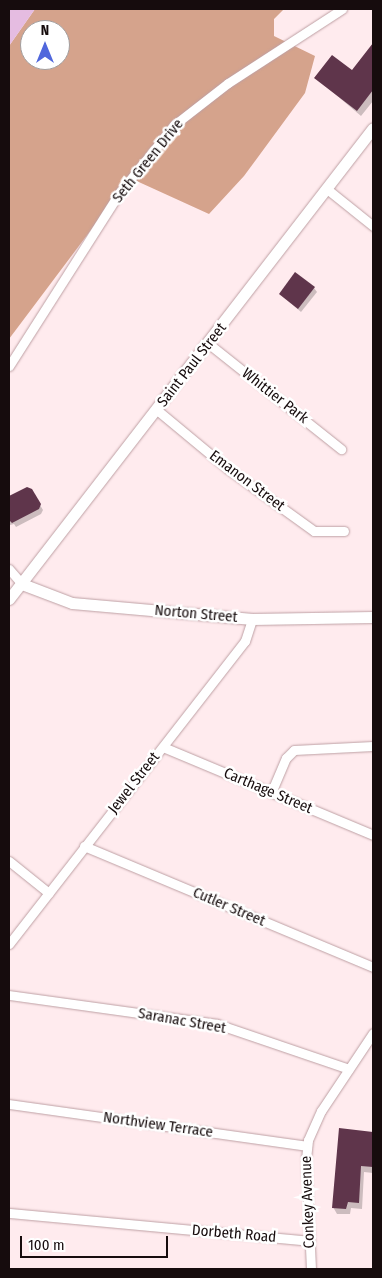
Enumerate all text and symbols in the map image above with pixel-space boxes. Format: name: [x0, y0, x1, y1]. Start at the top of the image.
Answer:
north arrow: [20, 20, 70, 70]
text: N: [41, 22, 49, 39]
street label: Seth Green Drive: [109, 115, 187, 207]
street label: Saint Paul Street: [154, 319, 230, 411]
street label: Whittier Park: [238, 364, 312, 428]
street label: Emanon Street: [206, 447, 288, 515]
street label: Norton Street: [154, 601, 238, 627]
street label: Jewel Street: [104, 749, 164, 817]
street label: Carthage Street: [221, 764, 315, 818]
street label: Cutler Street: [190, 884, 268, 930]
street label: Saranac Street: [137, 1004, 227, 1038]
street label: Northview Terrace: [102, 1108, 214, 1142]
street label: Conkey Avenue: [297, 1155, 319, 1249]
street label: Dorbeth Road: [191, 1221, 277, 1247]
scale bar: [22, 1226, 170, 1258]
text: 100 m: [28, 1236, 65, 1254]

